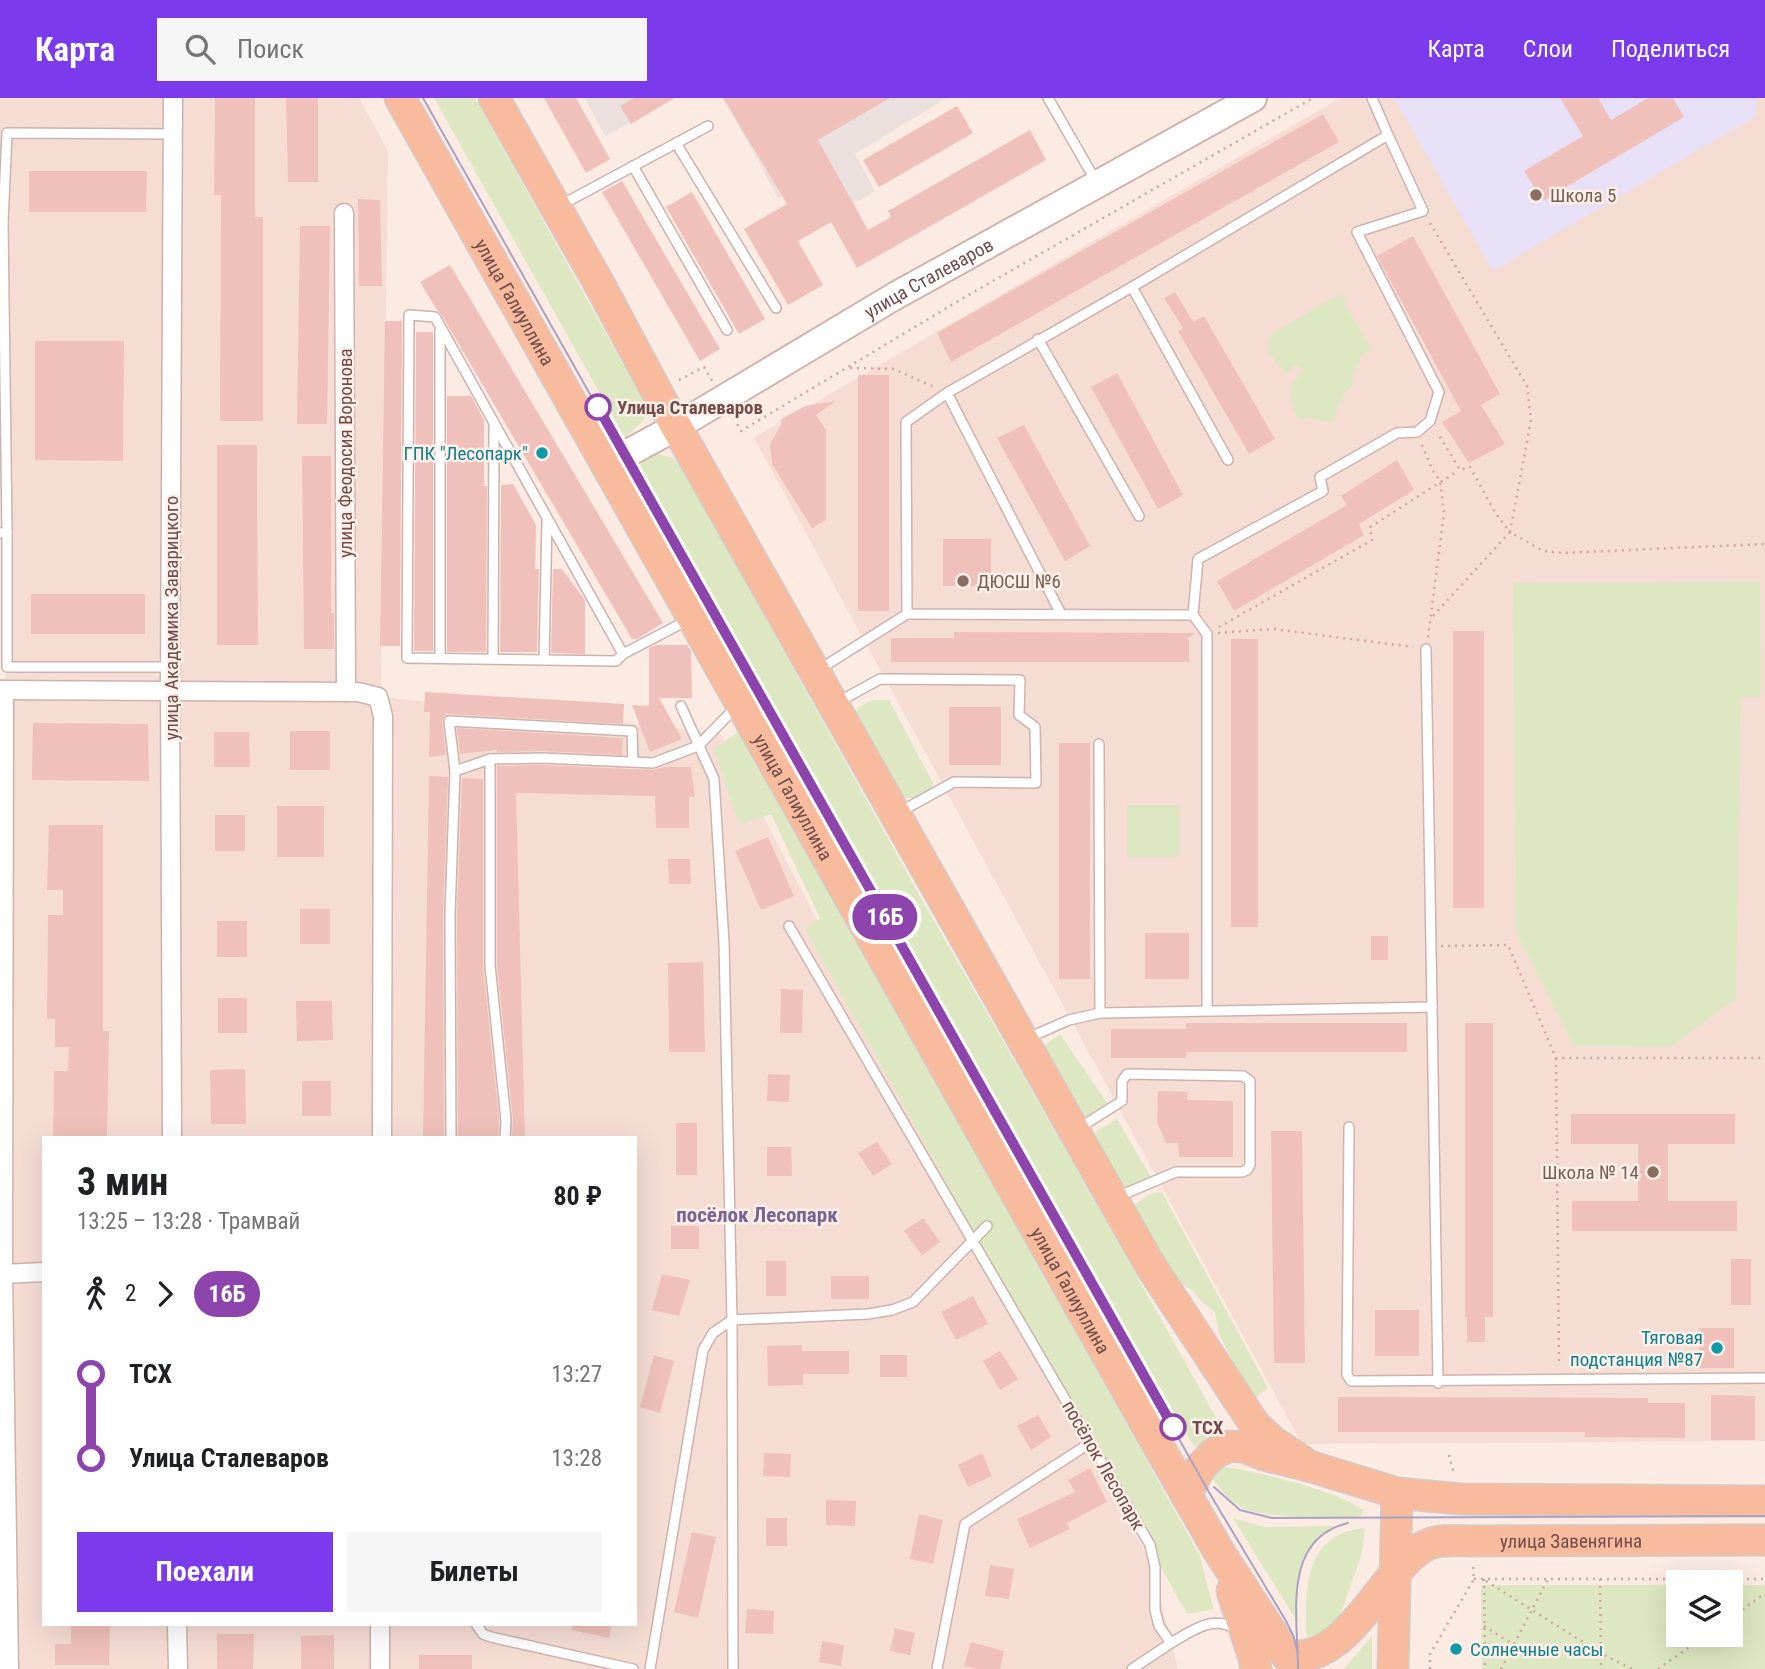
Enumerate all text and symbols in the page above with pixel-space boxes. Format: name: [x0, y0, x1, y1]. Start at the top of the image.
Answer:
search box: [157, 18, 647, 81]
text: Карта: [35, 30, 115, 69]
icon: search: [181, 30, 219, 68]
text: Поиск: [237, 34, 304, 64]
text: Карта: [1427, 35, 1485, 63]
text: Слои: [1523, 35, 1573, 63]
text: Поделиться: [1611, 35, 1730, 63]
place label: Школа 5: [1550, 184, 1616, 207]
marker: Школа 5: [1528, 187, 1544, 203]
street label: улица Сталеваров: [860, 233, 997, 324]
street label: улица Галиуллина: [470, 235, 559, 370]
street label: улица Феодосия Воронова: [334, 348, 357, 558]
marker: Улица Сталеваров: [585, 394, 611, 420]
place label: Улица Сталеваров: [617, 396, 763, 419]
place label: ГПК "Лесопарк": [404, 442, 528, 465]
marker: ГПК "Лесопарк": [534, 445, 550, 461]
street label: улица Академика Заварицкого: [160, 496, 183, 740]
place label: ДЮСШ №6: [977, 570, 1061, 593]
marker: ДЮСШ №6: [955, 573, 971, 589]
street label: улица Галиуллина: [748, 730, 837, 865]
line badge: 16Б: [845, 894, 925, 940]
text: 16Б: [866, 903, 904, 931]
text: 3 мин: [77, 1160, 168, 1204]
place label: Школа № 14: [1542, 1161, 1639, 1184]
marker: Школа № 14: [1645, 1164, 1661, 1180]
text: 80 ₽: [553, 1181, 602, 1211]
district label: посёлок Лесопарк: [676, 1203, 838, 1227]
text: 13:25 – 13:28 · Трамвай: [77, 1208, 300, 1235]
street label: улица Галиуллина: [1026, 1223, 1115, 1358]
icon: walk: [77, 1275, 115, 1313]
icon: forward: [146, 1275, 184, 1313]
text: 2: [125, 1280, 136, 1307]
text: 16Б: [208, 1280, 246, 1308]
place label: Тяговая подстанция №87: [1570, 1326, 1703, 1371]
marker: Тяговая подстанция №87: [1709, 1340, 1725, 1356]
text: ТСХ: [129, 1359, 172, 1389]
text: 13:27: [551, 1361, 602, 1388]
street label: посёлок Лесопарк: [1057, 1396, 1150, 1534]
marker: ТСХ: [1160, 1414, 1186, 1440]
place label: ТСХ: [1192, 1416, 1224, 1439]
text: Улица Сталеваров: [129, 1443, 329, 1473]
text: 13:28: [551, 1445, 602, 1472]
street label: улица Завенягина: [1500, 1529, 1642, 1553]
button: Поехали: [77, 1532, 333, 1612]
button: Билеты: [347, 1532, 602, 1612]
map controls: [1666, 1570, 1743, 1647]
button: layers: [1666, 1570, 1743, 1647]
place label: Солнечные часы: [1470, 1638, 1603, 1661]
marker: Солнечные часы: [1448, 1641, 1464, 1657]

